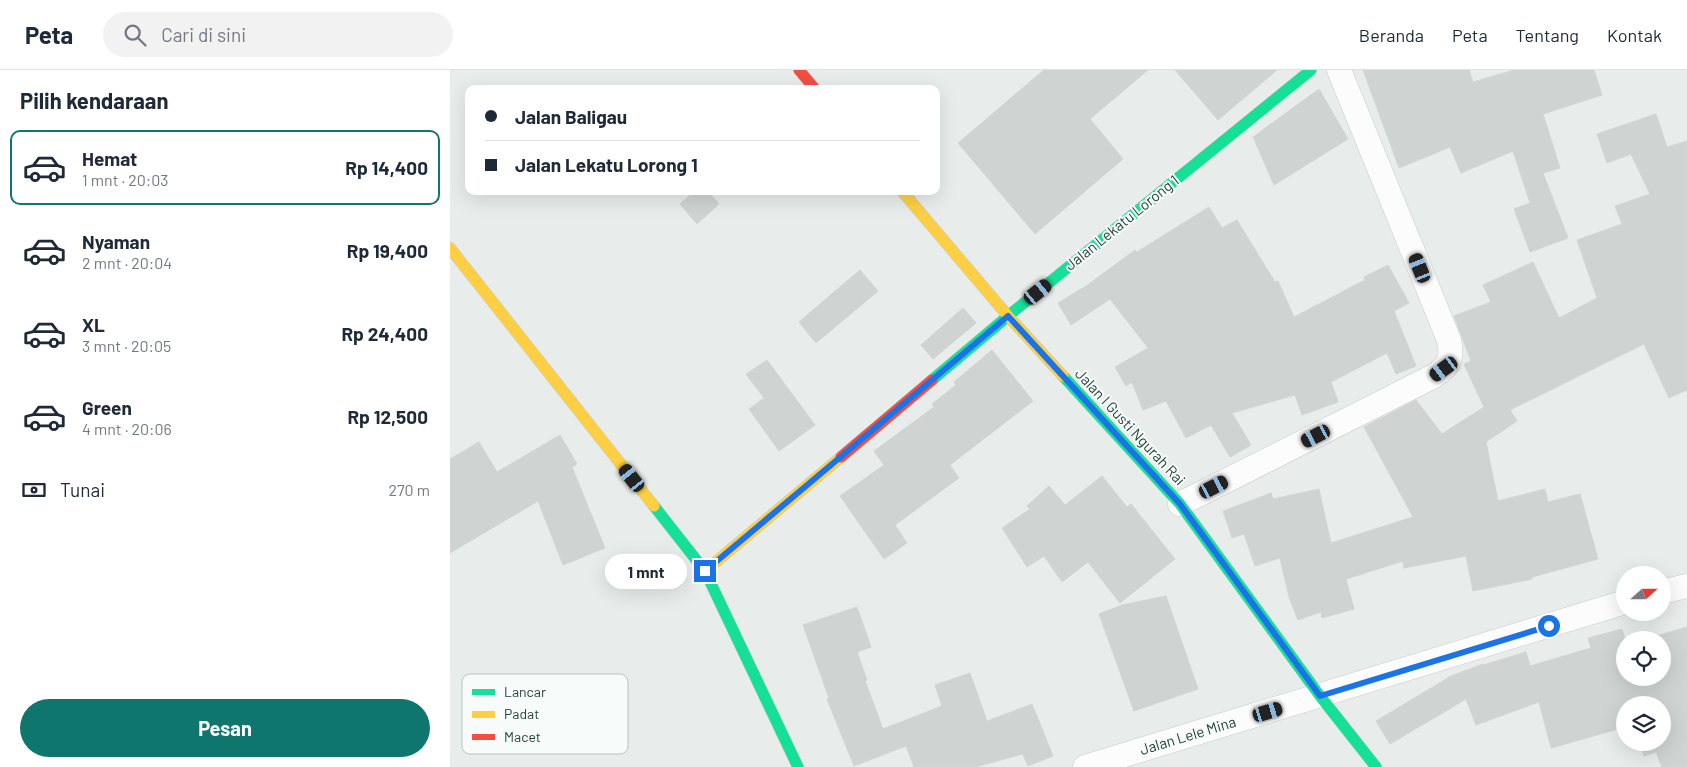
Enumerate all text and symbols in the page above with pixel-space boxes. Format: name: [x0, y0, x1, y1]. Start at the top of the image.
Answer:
search box: [103, 12, 453, 57]
text: Peta: [25, 20, 73, 49]
icon: search: [121, 21, 149, 49]
text: Cari di sini: [161, 23, 246, 46]
text: Beranda: [1359, 24, 1424, 46]
text: Peta: [1452, 24, 1488, 46]
text: Tentang: [1516, 24, 1579, 46]
text: Kontak: [1607, 24, 1662, 46]
text: Pilih kendaraan: [20, 87, 168, 113]
text: Jalan Baligau: [515, 105, 627, 128]
icon: car: [22, 145, 67, 190]
text: Hemat: [82, 147, 137, 170]
text: Jalan Lekatu Lorong 1: [515, 153, 698, 176]
text: Rp 14,400: [345, 156, 428, 179]
text: 1 mnt · 20:03: [82, 170, 169, 189]
street label: Jalan Lekatu Lorong 1: [1061, 171, 1182, 274]
icon: car: [22, 228, 67, 273]
text: Nyaman: [82, 230, 150, 253]
text: Rp 19,400: [347, 239, 428, 262]
car: [1407, 251, 1432, 285]
text: 2 mnt · 20:04: [82, 253, 172, 272]
car: [1021, 277, 1054, 307]
icon: car: [22, 311, 67, 356]
text: XL: [82, 313, 105, 336]
text: Rp 24,400: [341, 322, 428, 345]
text: 3 mnt · 20:05: [82, 336, 171, 355]
car: [1427, 354, 1460, 384]
street label: Jalan I Gusti Ngurah Rai: [1072, 364, 1190, 488]
icon: car: [22, 394, 67, 439]
text: Green: [82, 396, 132, 419]
text: Rp 12,500: [347, 405, 428, 428]
text: 4 mnt · 20:06: [82, 419, 172, 438]
car: [1299, 423, 1332, 449]
car: [616, 462, 647, 494]
car: [1197, 474, 1230, 500]
icon: cash: [20, 476, 48, 504]
text: Tunai: [60, 478, 105, 501]
text: 270 m: [388, 480, 430, 499]
callout: 1 mnt: [605, 554, 688, 588]
route end: [694, 560, 716, 582]
text: 1 mnt: [627, 562, 665, 581]
north arrow: [1616, 566, 1671, 621]
map controls: [1616, 566, 1671, 751]
route start: [1538, 615, 1560, 637]
button: locate: [1616, 631, 1671, 686]
legend: [462, 674, 628, 754]
text: Lancar: [504, 683, 546, 700]
button: layers: [1616, 696, 1671, 751]
button: Pesan: [20, 699, 430, 757]
car: [1251, 700, 1284, 724]
text: Padat: [504, 705, 539, 722]
street label: Jalan Lele Mina: [1137, 712, 1238, 758]
text: Macet: [504, 728, 541, 745]

